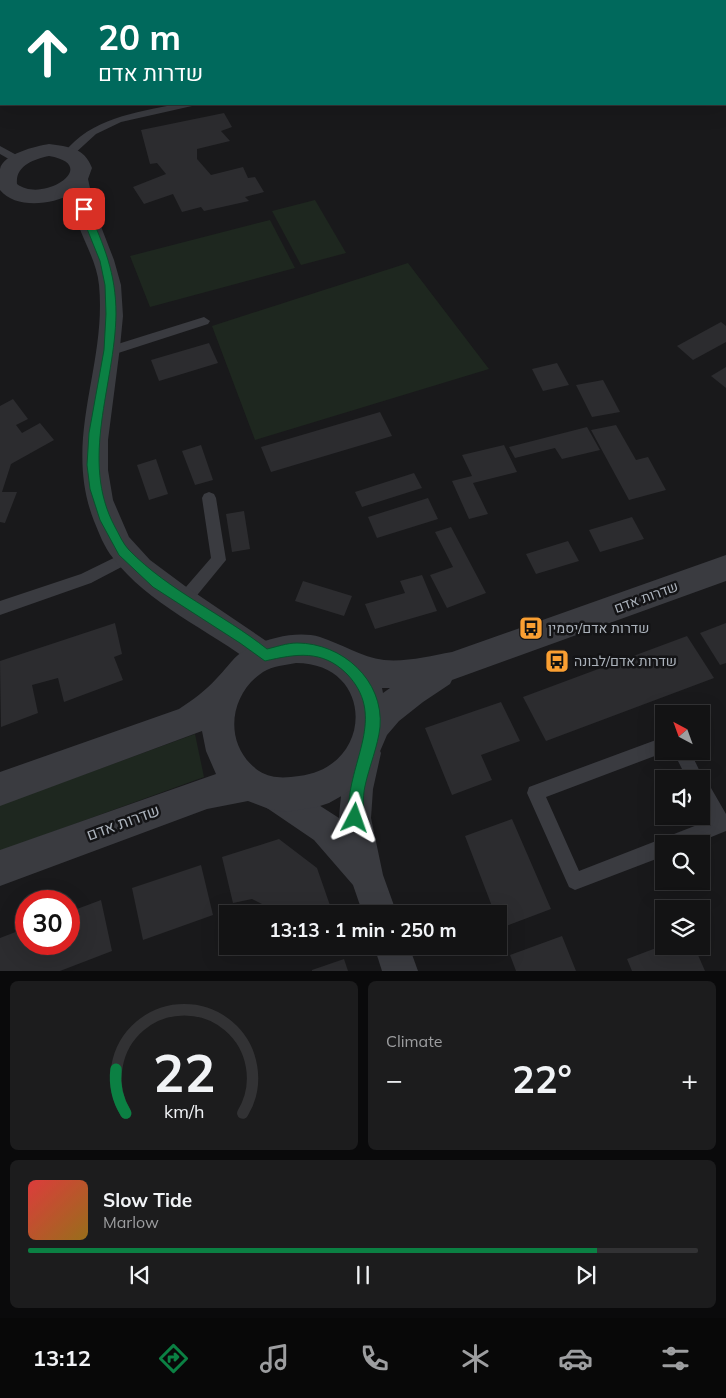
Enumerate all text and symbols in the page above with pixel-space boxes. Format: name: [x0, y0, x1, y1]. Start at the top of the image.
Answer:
text: 20 m: [98, 15, 181, 59]
icon: ahead: [15, 20, 80, 85]
text: שדרות אדם: [98, 59, 203, 87]
pin: [63, 188, 105, 230]
icon: arrive: [70, 195, 98, 223]
street label: שדרות אדם: [611, 577, 681, 617]
bus stop icon: שדרות אדם/יסמין: [518, 615, 544, 641]
place label: שדרות אדם/יסמין: [548, 619, 649, 637]
bus stop icon: שדרות אדם/לבונה: [544, 648, 570, 674]
place label: שדרות אדם/לבונה: [574, 652, 677, 670]
north arrow: [655, 705, 710, 760]
map controls: [655, 705, 710, 955]
button: sound: [655, 770, 710, 825]
position arrow: [328, 791, 380, 843]
street label: שדרות אדם: [84, 800, 162, 844]
button: search: [655, 835, 710, 890]
speed limit sign: 30: [15, 890, 80, 955]
button: layers: [655, 900, 710, 955]
text: 13:13 · 1 min · 250 m: [269, 918, 457, 942]
text: Climate: [386, 1031, 442, 1051]
text: 22: [153, 1040, 215, 1105]
text: 22°: [512, 1055, 572, 1103]
text: −: [386, 1062, 403, 1097]
text: +: [681, 1062, 698, 1097]
text: km/h: [164, 1100, 204, 1122]
text: Slow Tide: [103, 1188, 192, 1212]
text: Marlow: [103, 1212, 159, 1232]
icon: previous: [126, 1261, 154, 1289]
icon: pause: [349, 1261, 377, 1289]
icon: next: [572, 1261, 600, 1289]
icon: directions: [156, 1341, 191, 1376]
icon: music: [257, 1341, 292, 1376]
icon: phone: [357, 1341, 392, 1376]
icon: climate: [458, 1341, 493, 1376]
icon: car: [558, 1341, 593, 1376]
icon: filters: [658, 1341, 693, 1376]
text: 13:12: [33, 1344, 91, 1372]

